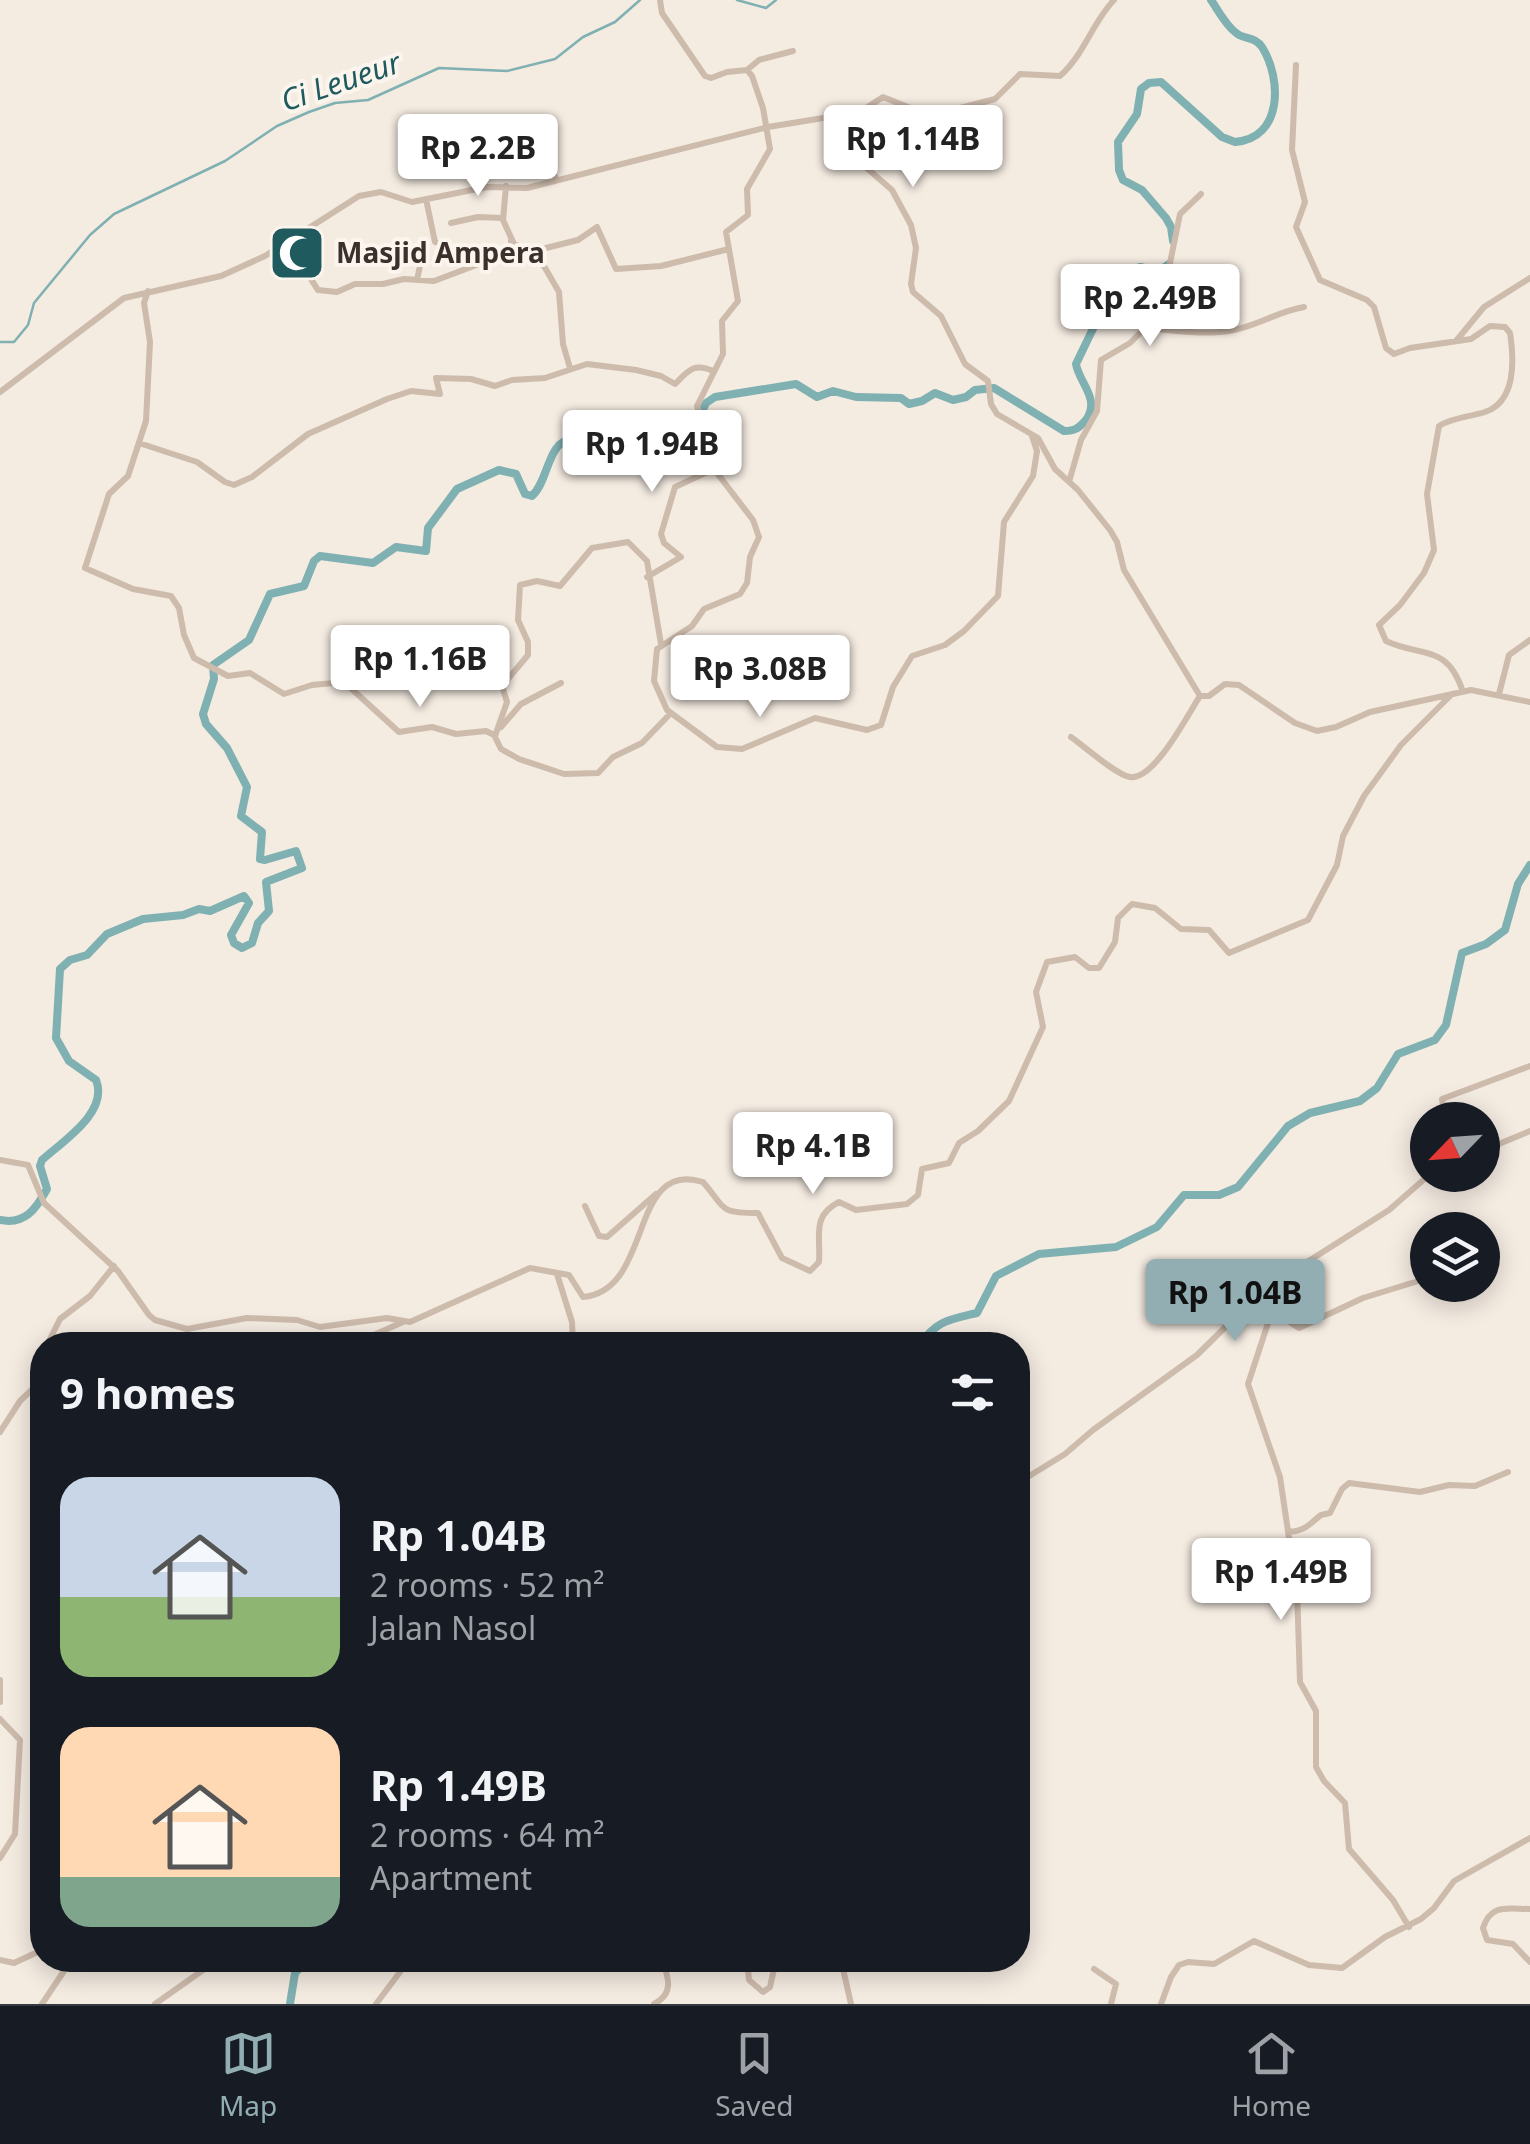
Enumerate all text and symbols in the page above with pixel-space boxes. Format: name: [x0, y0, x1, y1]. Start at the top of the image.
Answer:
water label: Ci Leueur: [275, 41, 407, 120]
pin: Rp 1.14B: [810, 105, 1016, 190]
pin: Rp 2.2B: [386, 114, 570, 199]
text: Rp 1.14B: [846, 116, 980, 159]
text: Rp 2.2B: [420, 125, 536, 168]
mosque icon: Masjid Ampera: [267, 223, 327, 283]
place label: Masjid Ampera: [336, 233, 545, 271]
pin: Rp 2.49B: [1047, 264, 1253, 349]
text: Rp 2.49B: [1083, 275, 1217, 318]
pin: Rp 1.94B: [549, 410, 755, 495]
text: Rp 1.94B: [585, 421, 719, 464]
pin: Rp 1.16B: [317, 625, 523, 710]
pin: Rp 3.08B: [657, 635, 863, 720]
text: Rp 1.16B: [353, 636, 487, 679]
text: Rp 3.08B: [693, 646, 827, 689]
north arrow: [1410, 1102, 1500, 1192]
map controls: [1410, 1102, 1500, 1302]
pin: Rp 4.1B: [721, 1112, 905, 1197]
text: Rp 4.1B: [755, 1123, 871, 1166]
button: layers: [1410, 1212, 1500, 1302]
pin: Rp 1.04B: [1132, 1259, 1338, 1344]
text: Rp 1.04B: [1168, 1270, 1302, 1313]
text: 9 homes: [60, 1364, 236, 1421]
icon: filters: [945, 1365, 1000, 1420]
text: Rp 1.04B: [370, 1506, 547, 1563]
icon: home: [140, 1517, 260, 1637]
pin: Rp 1.49B: [1178, 1538, 1384, 1623]
text: Rp 1.49B: [1214, 1549, 1348, 1592]
text: 2 rooms · 52 m²: [370, 1563, 604, 1606]
text: Jalan Nasol: [370, 1606, 536, 1649]
text: Rp 1.49B: [370, 1756, 547, 1813]
icon: home: [140, 1767, 260, 1887]
text: 2 rooms · 64 m²: [370, 1813, 604, 1856]
text: Apartment: [370, 1856, 532, 1899]
tab: Map: [219, 2026, 277, 2124]
tab: Saved: [715, 2026, 793, 2124]
tab: Home: [1231, 2026, 1311, 2124]

